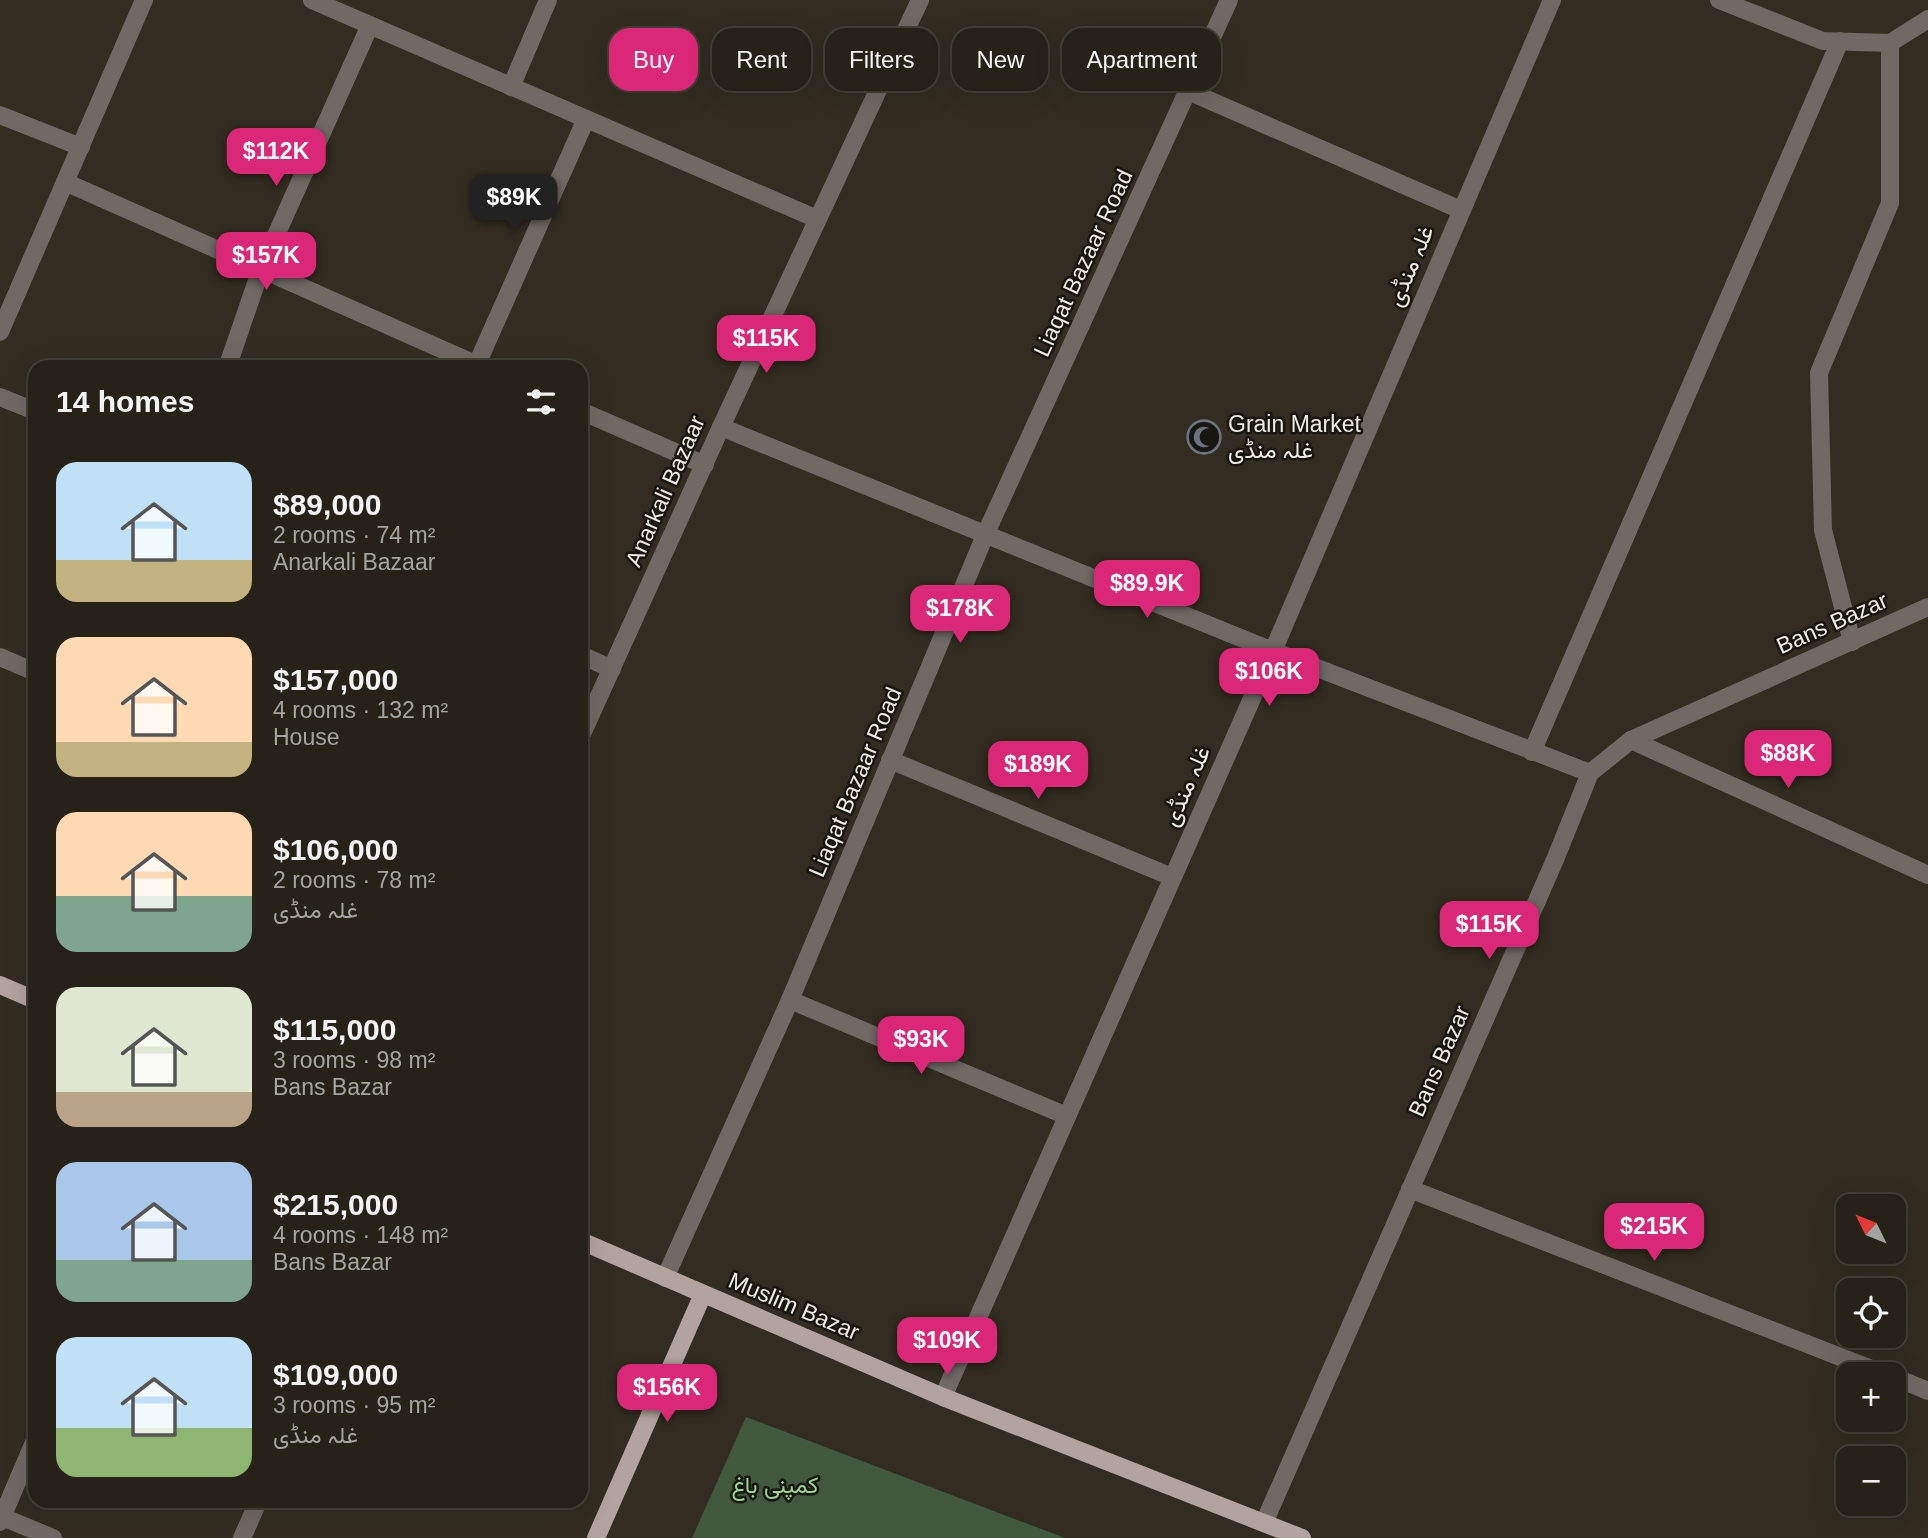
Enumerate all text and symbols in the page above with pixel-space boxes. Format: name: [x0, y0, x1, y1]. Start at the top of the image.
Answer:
chip: Buy: [609, 28, 698, 91]
chip: Rent: [712, 28, 811, 91]
chip: Filters: [825, 28, 938, 91]
chip: New: [952, 28, 1048, 91]
chip: Apartment: [1062, 28, 1221, 91]
pin: $112K: [227, 128, 325, 188]
text: $112K: [243, 138, 309, 164]
street label: Liaqat Bazaar Road: [1028, 165, 1138, 361]
pin: $89K: [473, 174, 555, 234]
text: $89K: [487, 184, 541, 210]
street label: غلہ منڈی: [1381, 222, 1439, 311]
pin: $157K: [217, 232, 315, 292]
text: $157K: [232, 242, 300, 268]
pin: $115K: [717, 316, 815, 375]
text: $115K: [733, 325, 799, 351]
icon: filters: [522, 383, 560, 421]
text: 14 homes: [56, 385, 194, 418]
street label: Anarkali Bazaar: [620, 411, 710, 570]
place label: Grain Market غلہ منڈی: [1228, 411, 1362, 464]
mosque icon: Grain Market غلہ منڈی: [1185, 418, 1223, 456]
text: $89,000: [273, 488, 381, 521]
icon: home: [112, 490, 196, 574]
text: 2 rooms · 74 m²: [273, 522, 435, 548]
text: Anarkali Bazaar: [273, 549, 435, 575]
pin: $89.9K: [1090, 560, 1204, 620]
text: $89.9K: [1110, 570, 1184, 596]
pin: $178K: [911, 586, 1009, 645]
street label: Bans Bazar: [1772, 587, 1892, 659]
text: $178K: [926, 595, 994, 621]
pin: $106K: [1220, 648, 1318, 708]
text: $106K: [1235, 658, 1303, 684]
text: $157,000: [273, 663, 398, 696]
icon: home: [112, 665, 196, 749]
street label: Liaqat Bazaar Road: [803, 683, 907, 881]
text: 4 rooms · 132 m²: [273, 697, 448, 723]
text: House: [273, 724, 339, 750]
pin: $88K: [1747, 730, 1829, 790]
text: $88K: [1761, 740, 1815, 766]
pin: $189K: [989, 742, 1087, 801]
street label: غلہ منڈی: [1157, 742, 1216, 830]
text: $189K: [1004, 751, 1072, 777]
text: $106,000: [273, 833, 398, 866]
icon: home: [112, 840, 196, 924]
text: 2 rooms · 78 m²: [273, 867, 435, 893]
text: غلہ منڈی: [273, 897, 358, 923]
pin: $115K: [1440, 902, 1538, 961]
text: $115K: [1456, 911, 1522, 937]
street label: Bans Bazar: [1403, 1001, 1475, 1121]
text: $115,000: [273, 1013, 396, 1046]
icon: home: [112, 1015, 196, 1099]
pin: $93K: [880, 1016, 962, 1076]
text: $93K: [894, 1026, 948, 1052]
text: 3 rooms · 98 m²: [273, 1047, 435, 1073]
text: Bans Bazar: [273, 1074, 392, 1100]
text: $215,000: [273, 1188, 398, 1221]
icon: home: [112, 1190, 196, 1274]
north arrow: [1836, 1194, 1906, 1264]
map controls: [1836, 1194, 1906, 1516]
pin: $215K: [1605, 1204, 1703, 1263]
text: $215K: [1620, 1213, 1688, 1239]
text: 4 rooms · 148 m²: [273, 1222, 448, 1248]
text: Bans Bazar: [273, 1249, 392, 1275]
street label: Muslim Bazar: [725, 1267, 864, 1345]
button: locate: [1836, 1278, 1906, 1348]
pin: $109K: [898, 1318, 996, 1377]
text: $109K: [913, 1327, 981, 1353]
text: $109,000: [273, 1358, 398, 1391]
button: +: [1836, 1362, 1906, 1432]
pin: $156K: [618, 1364, 716, 1424]
icon: home: [112, 1365, 196, 1449]
text: $156K: [633, 1374, 701, 1400]
text: 3 rooms · 95 m²: [273, 1392, 435, 1418]
text: غلہ منڈی: [273, 1422, 358, 1448]
button: −: [1836, 1446, 1906, 1516]
park label: کمپنی باغ: [732, 1472, 818, 1501]

